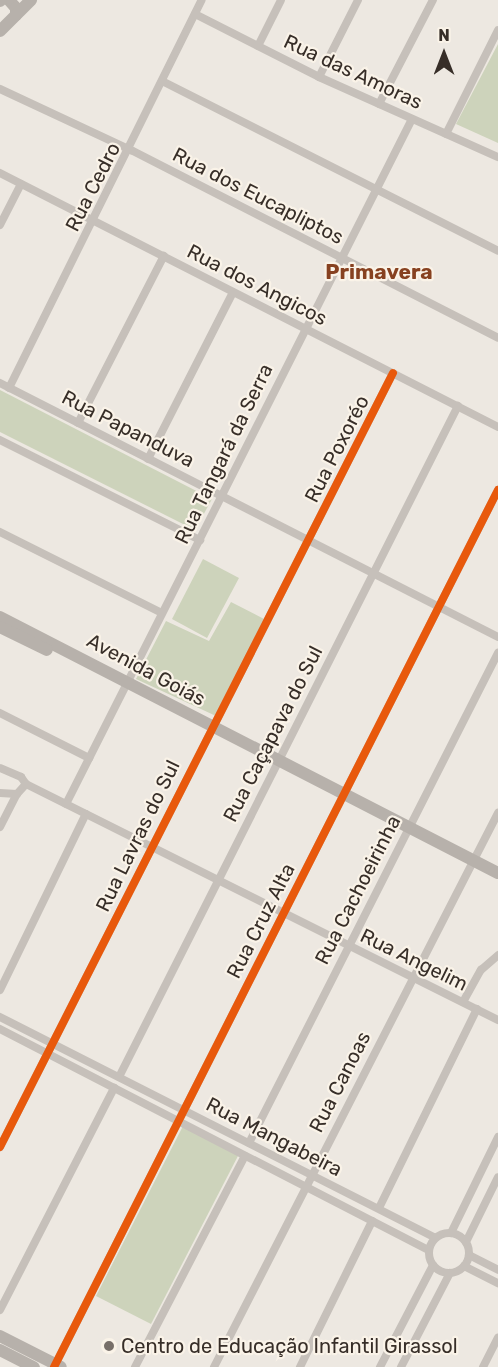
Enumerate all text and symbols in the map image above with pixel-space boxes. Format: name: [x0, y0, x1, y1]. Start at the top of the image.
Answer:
north arrow: [414, 24, 474, 84]
text: N: [438, 26, 450, 45]
street label: Rua das Amoras: [280, 29, 426, 115]
street label: Rua Cedro: [60, 139, 126, 235]
street label: Rua dos Eucapliptos: [169, 142, 347, 250]
street label: Rua dos Angicos: [183, 239, 331, 331]
district label: Primavera: [325, 259, 433, 285]
street label: Rua Tangará da Serra: [170, 360, 278, 548]
street label: Rua Papanduva: [58, 385, 198, 473]
street label: Rua Poxoréo: [300, 391, 374, 507]
street label: Avenida Goiás: [83, 629, 209, 711]
street label: Rua Caçapava do Sul: [218, 642, 328, 826]
street label: Rua Lavras do Sul: [91, 756, 185, 916]
street label: Rua Cachoeirinha: [310, 812, 406, 968]
street label: Rua Cruz Alta: [222, 859, 300, 983]
street label: Rua Angelim: [356, 924, 472, 996]
street label: Rua Canoas: [304, 1027, 376, 1137]
street label: Rua Mangabeira: [202, 1092, 346, 1182]
place label: Centro de Educação Infantil Girassol: [121, 1334, 458, 1358]
marker: Centro de Educação Infantil Girassol: [102, 1339, 116, 1353]

